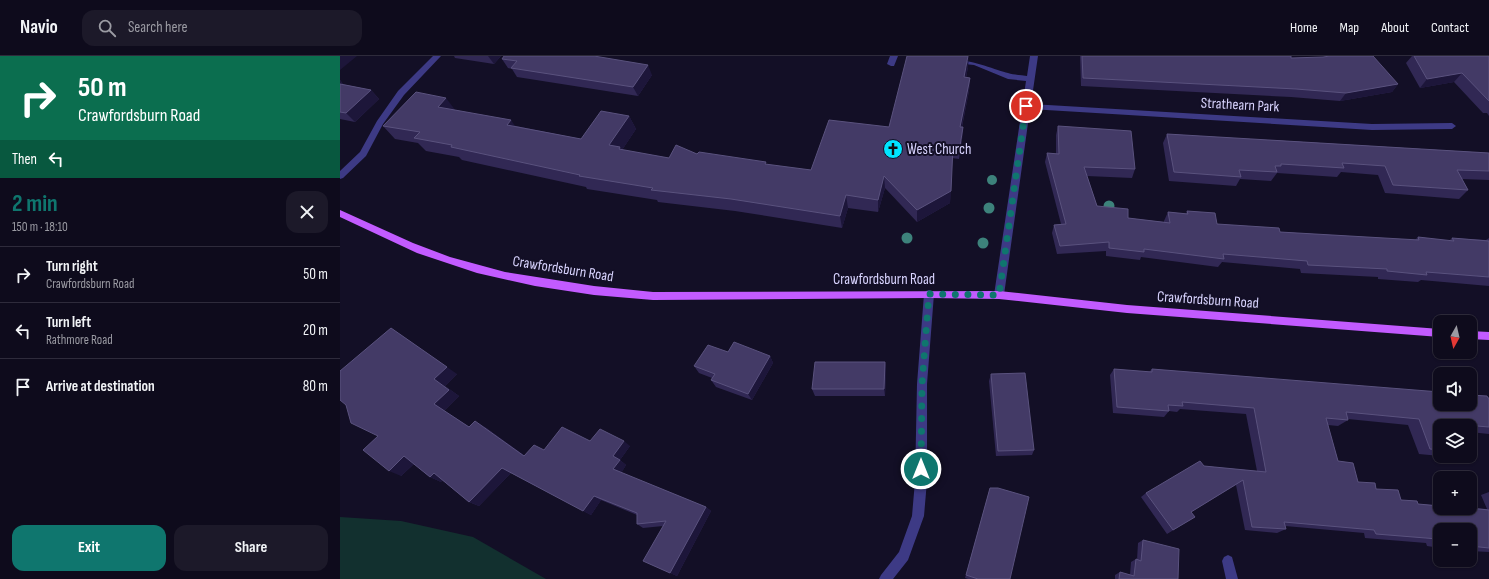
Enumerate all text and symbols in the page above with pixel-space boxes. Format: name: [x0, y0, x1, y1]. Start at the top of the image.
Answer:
search box: [82, 10, 362, 46]
text: Navio: [20, 16, 58, 39]
icon: search: [96, 17, 118, 39]
text: Search here: [128, 18, 188, 37]
text: Home: [1290, 19, 1318, 36]
text: Map: [1340, 19, 1359, 36]
text: About: [1381, 19, 1409, 36]
text: Contact: [1431, 19, 1469, 36]
text: 50 m: [78, 71, 127, 104]
icon: right: [12, 72, 64, 124]
pin: [1009, 89, 1043, 123]
street label: Strathearn Park: [1200, 93, 1280, 117]
icon: arrive: [1015, 95, 1037, 117]
text: Crawfordsburn Road: [78, 105, 200, 126]
church icon: West Church: [882, 138, 904, 160]
place label: West Church: [907, 140, 971, 159]
icon: left: [45, 148, 67, 170]
text: Then: [12, 150, 37, 169]
text: 2 min: [12, 189, 58, 218]
button: close: [286, 191, 328, 233]
text: 150 m · 18:10: [12, 219, 68, 235]
street label: Crawfordsburn Road: [511, 252, 615, 286]
text: Turn right: [46, 257, 98, 276]
icon: right: [12, 264, 34, 286]
text: 50 m: [303, 265, 328, 284]
street label: Crawfordsburn Road: [833, 270, 935, 289]
text: Crawfordsburn Road: [46, 276, 134, 292]
street label: Crawfordsburn Road: [1156, 287, 1260, 313]
text: Turn left: [46, 313, 91, 332]
north arrow: [1433, 315, 1477, 359]
map controls: [1433, 315, 1477, 567]
icon: left: [12, 320, 34, 342]
text: 20 m: [303, 321, 328, 340]
text: Rathmore Road: [46, 332, 113, 348]
button: sound: [1433, 367, 1477, 411]
icon: arrive: [12, 376, 34, 398]
text: Arrive at destination: [46, 377, 155, 396]
text: 80 m: [303, 377, 328, 396]
button: layers: [1433, 419, 1477, 463]
position arrow: [900, 448, 942, 490]
button: +: [1433, 471, 1477, 515]
button: −: [1433, 523, 1477, 567]
button: Exit: [12, 525, 166, 571]
button: Share: [174, 525, 328, 571]

